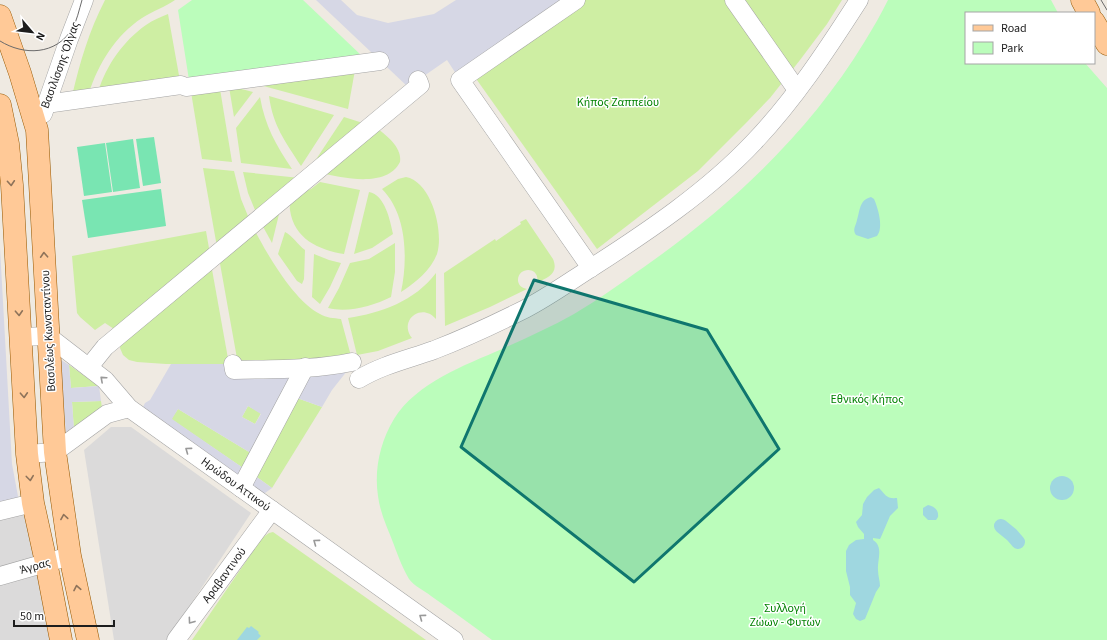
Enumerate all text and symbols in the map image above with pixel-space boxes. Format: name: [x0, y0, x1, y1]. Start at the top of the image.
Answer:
north arrow: [12, 12, 52, 52]
legend: [965, 12, 1095, 64]
street label: Βασιλίσσης Όλγας: [37, 19, 84, 111]
text: Road: [1001, 20, 1027, 37]
text: N: [32, 30, 49, 43]
text: Park: [1001, 40, 1023, 57]
park label: Κήπος Ζαππείου: [577, 94, 659, 111]
one-way arrow: [7, 180, 16, 186]
one-way arrow: [39, 252, 48, 258]
street label: Βασιλέως Κωνσταντίνου: [37, 270, 60, 392]
one-way arrow: [14, 310, 23, 316]
one-way arrow: [100, 376, 108, 384]
park label: Εθνικός Κήπος: [831, 391, 903, 408]
one-way arrow: [19, 392, 28, 398]
one-way arrow: [185, 448, 192, 455]
street label: Ηρώδου Αττικού: [197, 453, 274, 516]
one-way arrow: [26, 475, 35, 481]
one-way arrow: [60, 514, 69, 520]
one-way arrow: [313, 539, 320, 547]
street label: Αραβαντινού: [198, 544, 250, 607]
street label: Άγρας: [18, 554, 52, 579]
one-way arrow: [74, 585, 82, 591]
park label: Συλλογή Ζώων - Φυτών: [750, 600, 821, 631]
scale bar: [14, 602, 114, 628]
text: 50 m: [20, 608, 44, 625]
one-way arrow: [419, 614, 426, 622]
one-way arrow: [189, 616, 196, 623]

